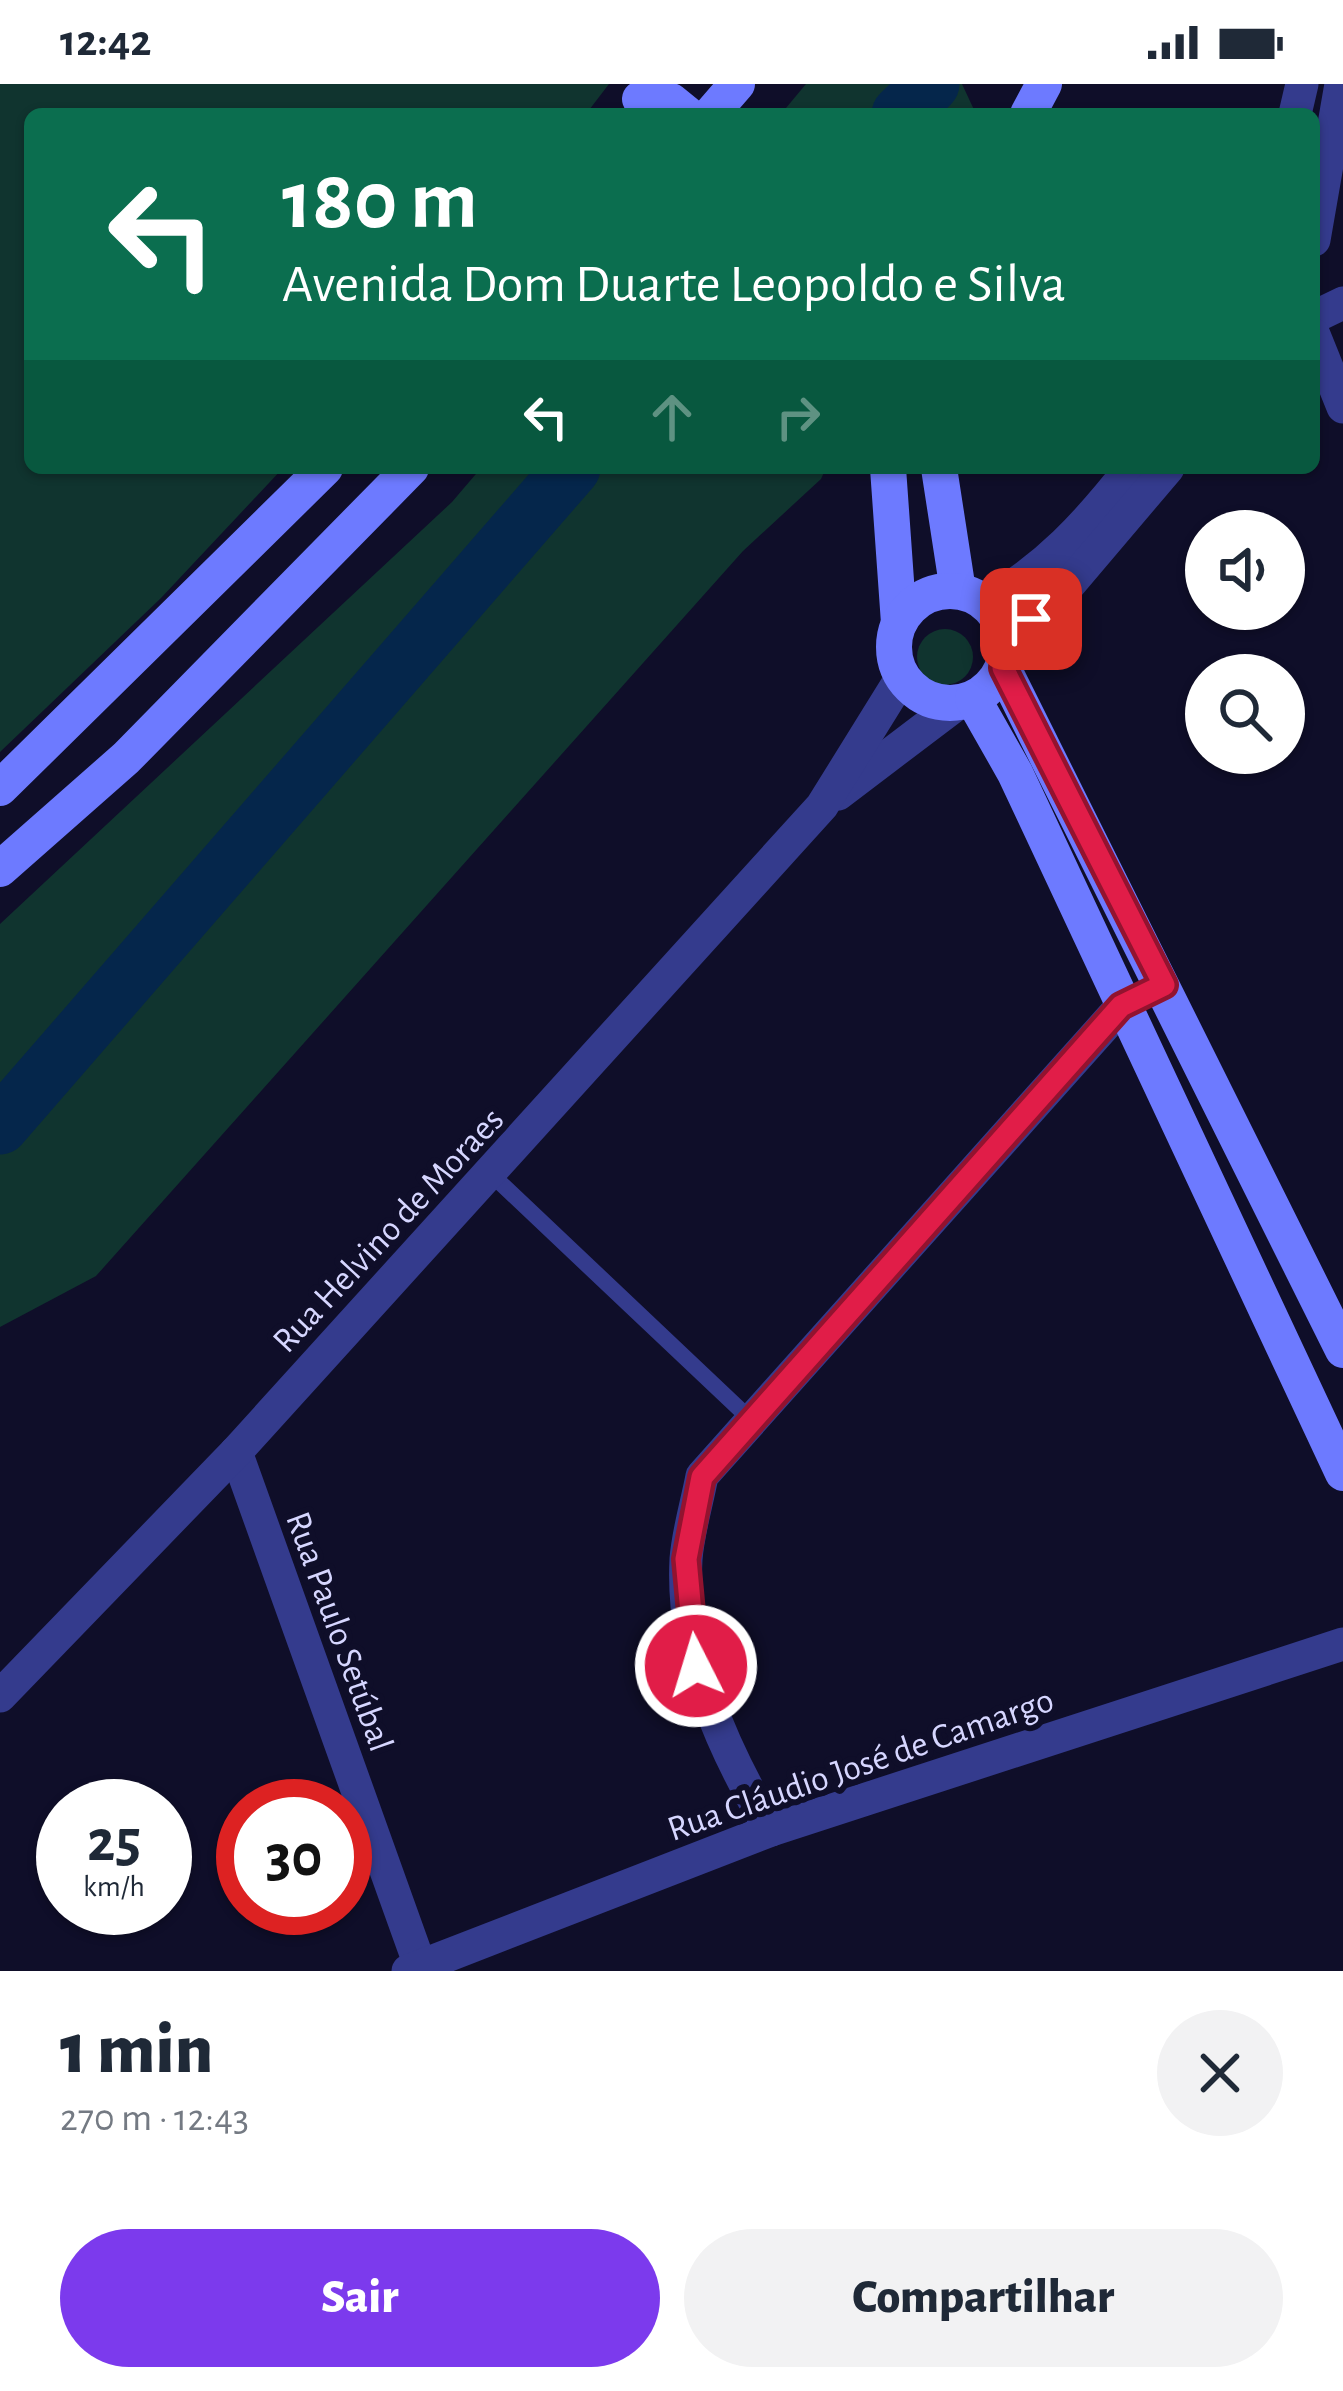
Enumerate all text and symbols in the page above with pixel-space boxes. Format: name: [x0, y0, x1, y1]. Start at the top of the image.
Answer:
text: 12:42: [60, 19, 152, 64]
icon: left: [84, 156, 240, 312]
text: 180 m: [282, 160, 478, 244]
text: Avenida Dom Duarte Leopoldo e Silva: [282, 258, 1066, 312]
icon: left: [513, 384, 579, 450]
icon: ahead: [639, 384, 705, 450]
icon: right: [765, 384, 831, 450]
map controls: [1185, 510, 1305, 774]
button: sound: [1185, 510, 1305, 630]
pin: [980, 568, 1082, 670]
icon: arrive: [998, 586, 1064, 652]
button: search: [1185, 654, 1305, 774]
street label: Rua Helvino de Moraes: [266, 1101, 511, 1360]
street label: Rua Paulo Setúbal: [279, 1507, 399, 1756]
position arrow: [633, 1603, 759, 1729]
street label: Rua Cláudio José de Camargo: [663, 1682, 1058, 1848]
speed limit sign: 30: [216, 1779, 372, 1935]
text: 25: [87, 1812, 141, 1872]
text: km/h: [83, 1872, 145, 1902]
button: close: [1157, 2010, 1283, 2136]
text: 1 min: [60, 2014, 213, 2086]
text: 270 m · 12:43: [60, 2099, 249, 2138]
button: Sair: [60, 2229, 660, 2367]
button: Compartilhar: [684, 2229, 1283, 2367]

